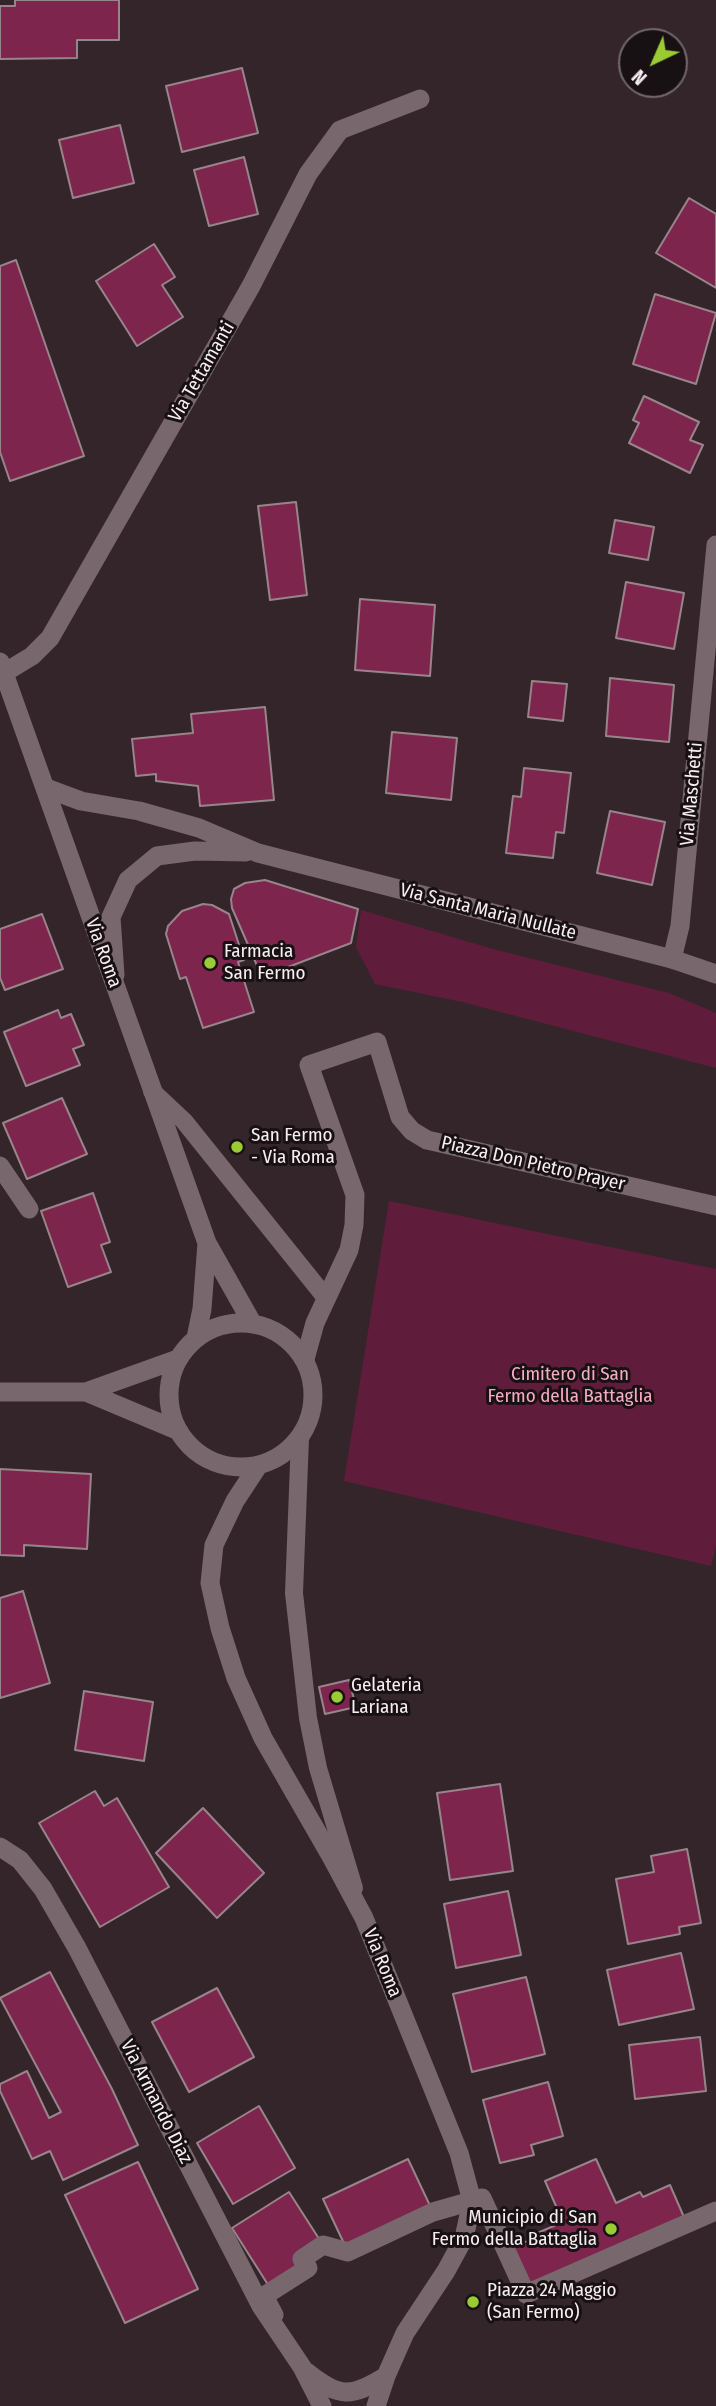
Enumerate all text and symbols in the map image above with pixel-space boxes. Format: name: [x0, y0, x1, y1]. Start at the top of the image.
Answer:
north arrow: [618, 28, 688, 98]
text: N: [627, 65, 652, 89]
street label: Via Tettamanti: [164, 318, 240, 426]
street label: Via Maschetti: [676, 741, 708, 847]
street label: Via Santa Maria Nullate: [397, 879, 579, 945]
street label: Via Roma: [80, 915, 126, 991]
place label: Farmacia San Fermo: [224, 941, 305, 985]
marker: Farmacia San Fermo: [202, 955, 218, 971]
place label: San Fermo - Via Roma: [251, 1125, 335, 1169]
street label: Piazza Don Pietro Prayer: [439, 1132, 627, 1196]
marker: San Fermo - Via Roma: [229, 1139, 245, 1155]
park label: Cimitero di San Fermo della Battaglia: [487, 1364, 653, 1408]
place label: Gelateria Lariana: [351, 1675, 422, 1719]
marker: Gelateria Lariana: [329, 1689, 345, 1705]
street label: Via Roma: [358, 1925, 406, 2001]
street label: Via Armando Diaz: [115, 2036, 197, 2168]
place label: Municipio di San Fermo della Battaglia: [432, 2207, 597, 2251]
marker: Municipio di San Fermo della Battaglia: [603, 2221, 619, 2237]
place label: Piazza 24 Maggio (San Fermo): [487, 2280, 617, 2324]
marker: Piazza 24 Maggio (San Fermo): [465, 2294, 481, 2310]

